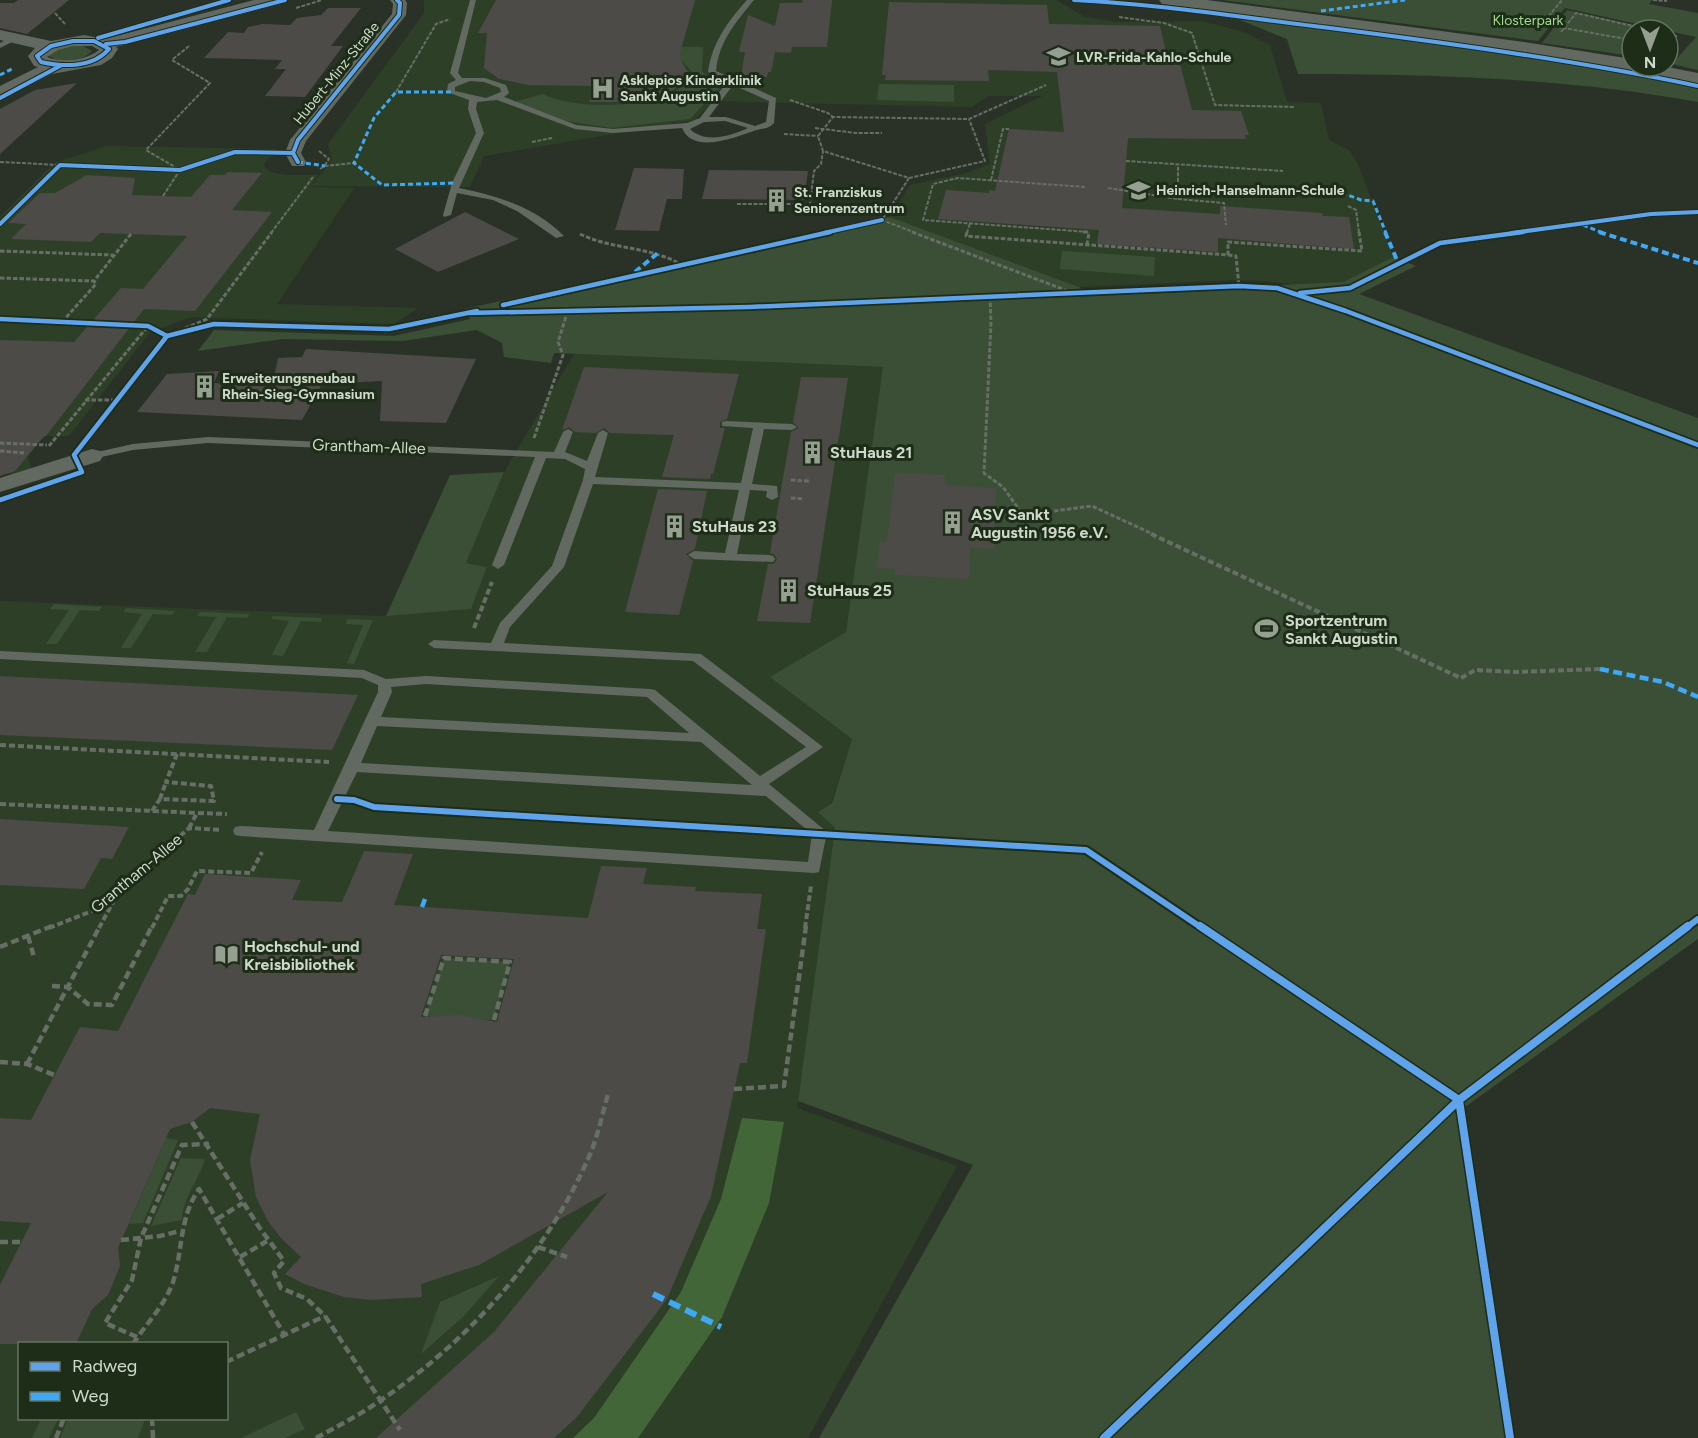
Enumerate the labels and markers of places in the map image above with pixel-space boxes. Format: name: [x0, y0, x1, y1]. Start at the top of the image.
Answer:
school or university icon: LVR-Frida-Kahlo-Schule: [1045, 44, 1071, 70]
place label: LVR-Frida-Kahlo-Schule: [1076, 49, 1232, 66]
place label: Asklepios Kinderklinik Sankt Augustin: [620, 72, 762, 105]
hospital icon: Asklepios Kinderklinik Sankt Augustin: [589, 75, 615, 101]
school or university icon: Heinrich-Hanselmann-Schule: [1125, 177, 1151, 203]
place label: Heinrich-Hanselmann-Schule: [1156, 182, 1345, 199]
place label: St. Franziskus Seniorenzentrum: [794, 184, 905, 217]
building icon: St. Franziskus Seniorenzentrum: [763, 187, 789, 213]
place label: Erweiterungsneubau Rhein-Sieg-Gymnasium: [222, 370, 375, 403]
building icon: Erweiterungsneubau Rhein-Sieg-Gymnasium: [191, 373, 217, 399]
building icon: StuHaus 21: [799, 439, 825, 465]
place label: StuHaus 21: [830, 443, 912, 462]
place label: ASV Sankt Augustin 1956 e.V.: [971, 505, 1108, 542]
building icon: ASV Sankt Augustin 1956 e.V.: [940, 510, 966, 536]
building icon: StuHaus 23: [661, 513, 687, 539]
place label: StuHaus 23: [692, 517, 776, 536]
building icon: StuHaus 25: [776, 577, 802, 603]
place label: StuHaus 25: [807, 581, 892, 600]
place label: Sportzentrum Sankt Augustin: [1285, 611, 1398, 648]
sports icon: Sportzentrum Sankt Augustin: [1254, 616, 1280, 642]
place label: Hochschul- und Kreisbibliothek: [244, 937, 360, 974]
library icon: Hochschul- und Kreisbibliothek: [213, 942, 239, 968]

